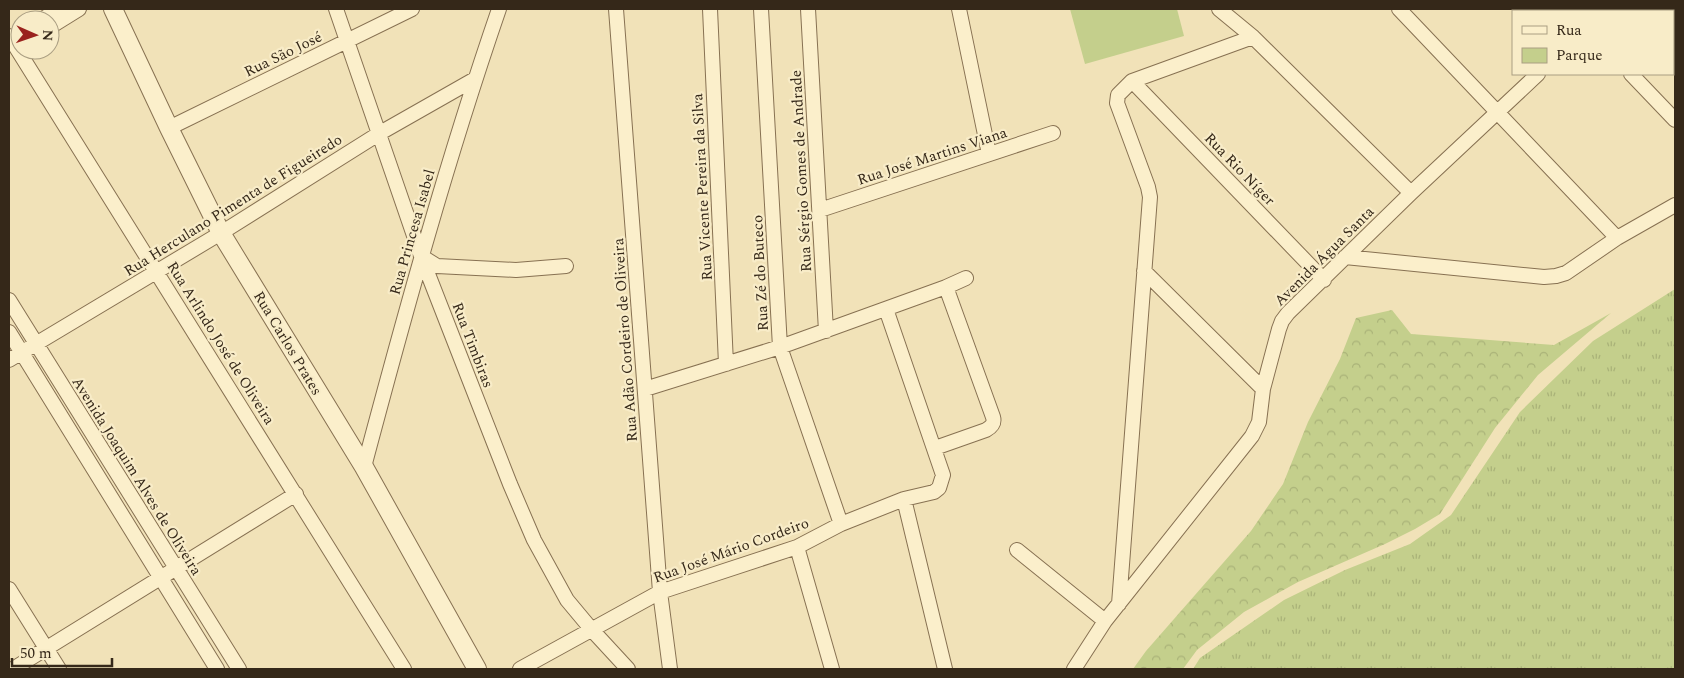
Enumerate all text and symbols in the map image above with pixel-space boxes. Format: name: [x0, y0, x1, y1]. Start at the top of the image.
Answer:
north arrow: [10, 10, 60, 60]
legend: [1512, 10, 1674, 75]
text: Rua: [1556, 19, 1582, 42]
street label: Rua São José: [240, 26, 326, 83]
text: N: [37, 29, 58, 42]
text: Parque: [1556, 44, 1603, 67]
street label: Rua Sérgio Gomes de Andrade: [785, 69, 818, 273]
street label: Rua Vicente Pereira da Silva: [686, 92, 719, 281]
street label: Rua José Martins Viana: [854, 121, 1011, 192]
street label: Rua Herculano Pimenta de Figueiredo: [120, 128, 347, 282]
street label: Rua Rio Níger: [1199, 128, 1281, 211]
street label: Rua Princesa Isabel: [384, 167, 441, 298]
street label: Avenida Água Santa: [1269, 201, 1380, 312]
street label: Rua Zé do Buteco: [746, 214, 775, 332]
street label: Rua Adão Cordeiro de Oliveira: [607, 237, 644, 443]
street label: Rua Arlindo José de Oliveira: [161, 257, 281, 430]
street label: Rua Carlos Prates: [247, 287, 328, 400]
street label: Rua Timbiras: [446, 299, 499, 391]
street label: Avenida Joaquim Alves de Oliveira: [66, 372, 208, 581]
street label: Rua José Mário Cordeiro: [650, 512, 812, 589]
scale bar: [12, 636, 112, 668]
text: 50 m: [20, 642, 52, 665]

